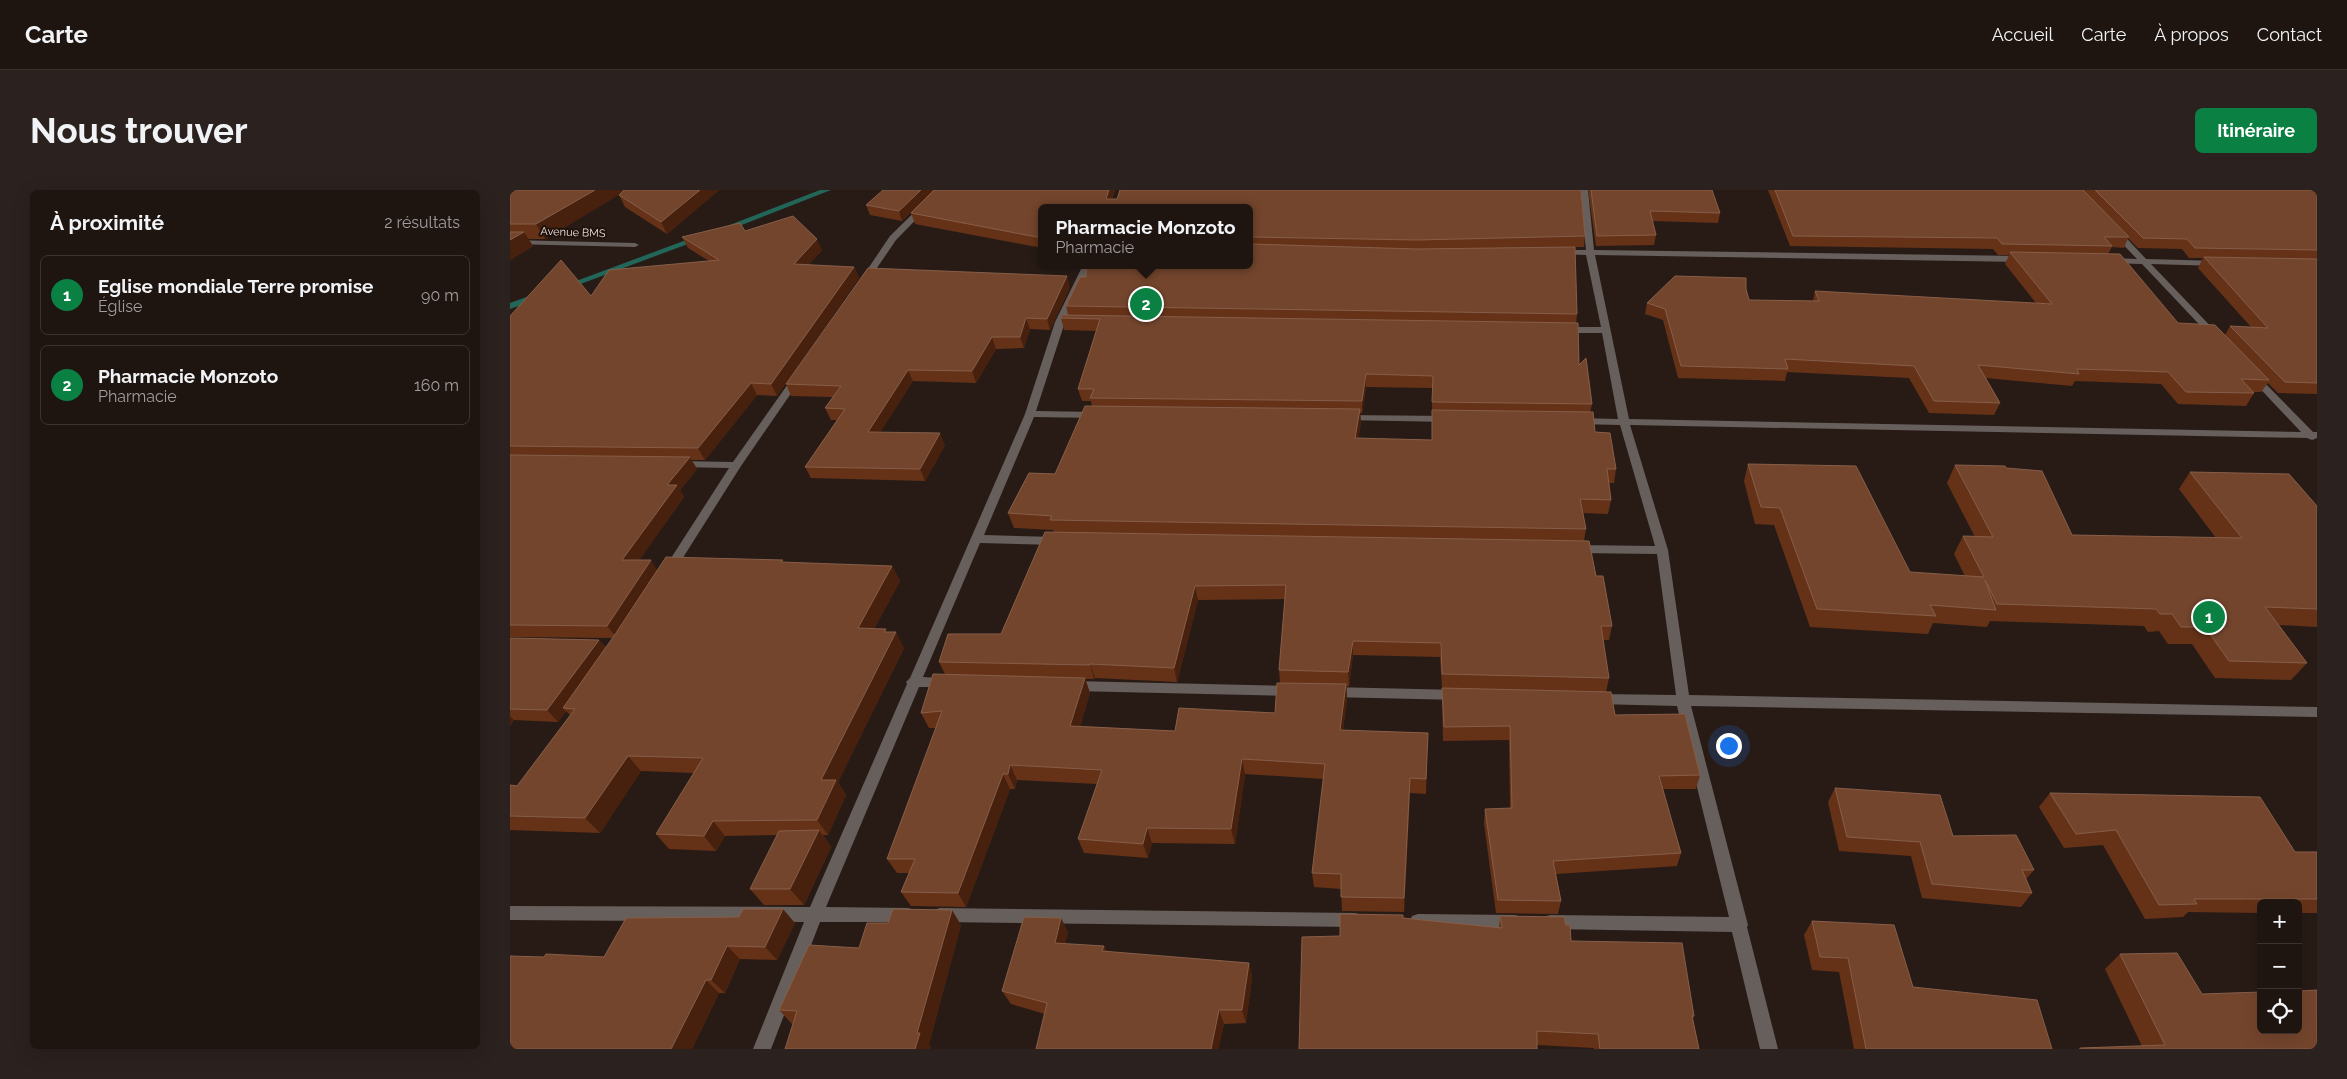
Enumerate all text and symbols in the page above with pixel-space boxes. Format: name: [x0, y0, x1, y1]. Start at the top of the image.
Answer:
text: Carte: [25, 20, 88, 49]
text: Accueil: [1992, 24, 2053, 45]
text: Carte: [2081, 24, 2126, 45]
text: À propos: [2154, 24, 2229, 45]
text: Contact: [2257, 24, 2322, 45]
button: Itinéraire: [2195, 108, 2317, 153]
text: Nous trouver: [30, 110, 248, 151]
popup: [1038, 204, 1253, 269]
text: À proximité: [50, 210, 164, 235]
text: 2 résultats: [384, 213, 460, 232]
text: Pharmacie Monzoto: [1055, 216, 1236, 238]
street label: Avenue BMS: [540, 225, 606, 240]
text: Pharmacie: [1055, 238, 1134, 257]
text: Eglise mondiale Terre promise: [98, 275, 373, 297]
pin: 2: [1130, 285, 1162, 323]
text: 1: [63, 286, 71, 305]
text: 90 m: [421, 286, 459, 305]
text: Église: [98, 297, 142, 316]
text: Pharmacie Monzoto: [98, 365, 278, 387]
text: 2: [62, 376, 72, 395]
text: 160 m: [414, 376, 459, 395]
text: Pharmacie: [98, 387, 177, 406]
pin: 1: [2193, 598, 2225, 636]
your location: [1716, 733, 1742, 759]
map controls: [2257, 899, 2302, 1034]
button: +: [2257, 899, 2302, 944]
button: −: [2257, 944, 2302, 989]
button: locate: [2257, 989, 2302, 1034]

